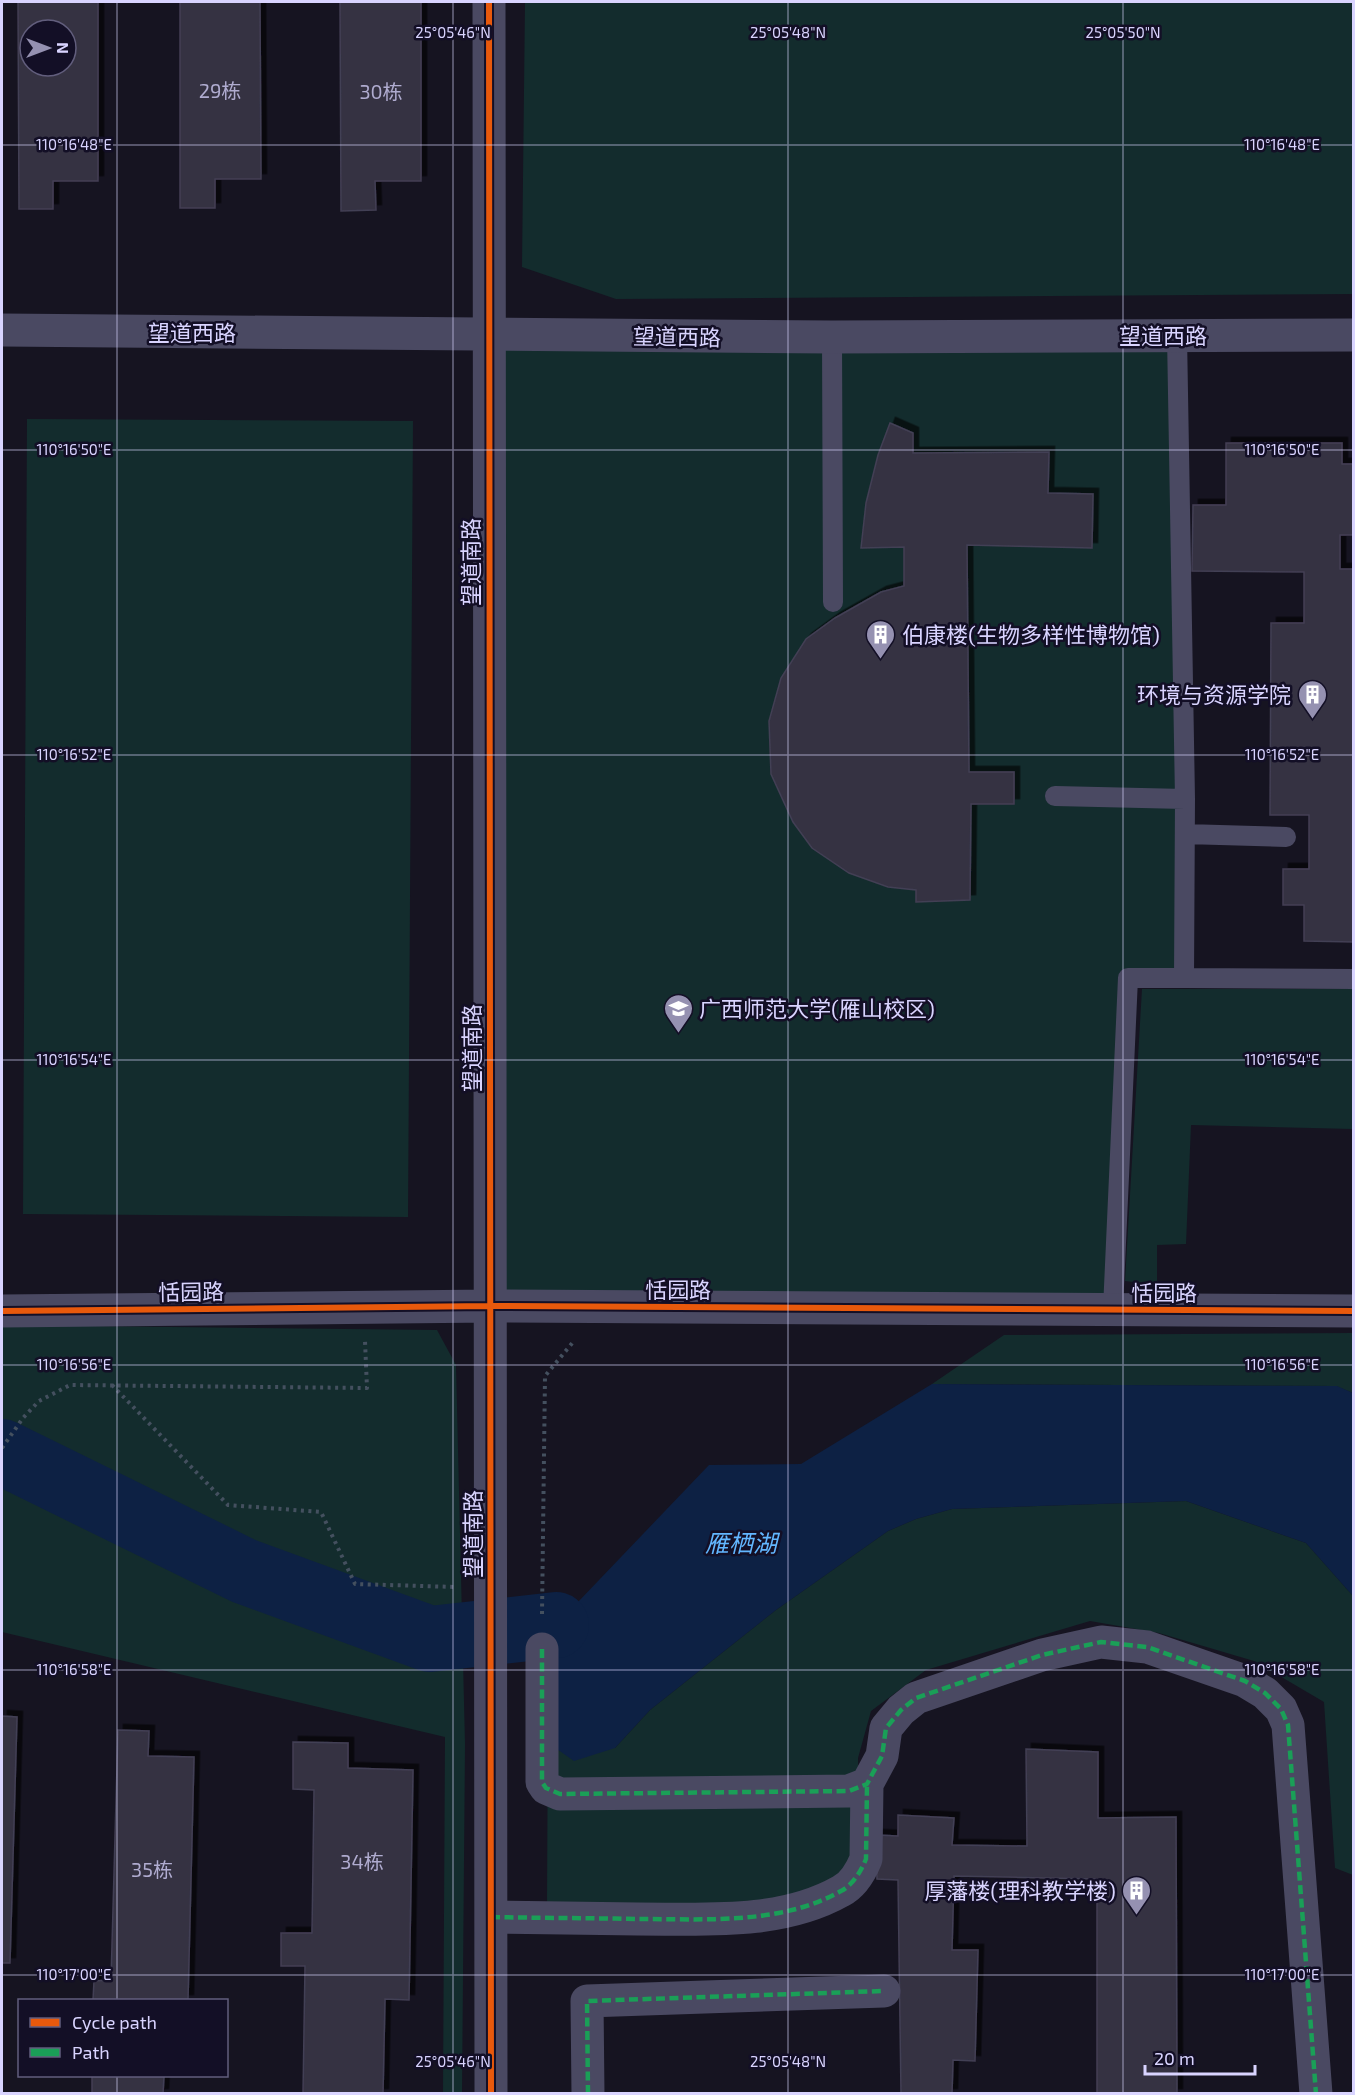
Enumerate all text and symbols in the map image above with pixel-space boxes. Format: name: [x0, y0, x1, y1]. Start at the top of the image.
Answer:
north arrow: [18, 18, 78, 78]
text: 25°05'46"N: [415, 23, 491, 41]
text: 25°05'48"N: [750, 23, 826, 41]
text: 25°05'50"N: [1085, 23, 1161, 41]
text: N: [54, 42, 73, 54]
house number: 29栋: [199, 78, 241, 102]
house number: 30栋: [359, 79, 403, 103]
text: 110°16'48"E: [36, 135, 112, 153]
text: 110°16'48"E: [1244, 135, 1320, 153]
street label: 望道西路: [148, 319, 236, 345]
street label: 望道西路: [633, 322, 721, 350]
street label: 望道西路: [1119, 322, 1207, 348]
text: 110°16'50"E: [37, 440, 111, 458]
text: 110°16'50"E: [1245, 440, 1319, 458]
street label: 望道南路: [457, 518, 483, 606]
building icon: 伯康楼(生物多样性博物馆): [865, 618, 897, 660]
place label: 伯康楼(生物多样性博物馆): [902, 621, 1160, 647]
building icon: 环境与资源学院: [1296, 678, 1328, 720]
place label: 环境与资源学院: [1137, 681, 1291, 707]
text: 110°16'52"E: [37, 745, 111, 763]
text: 110°16'52"E: [1245, 745, 1319, 763]
school or university icon: 广西师范大学(雁山校区): [662, 992, 694, 1034]
place label: 广西师范大学(雁山校区): [699, 995, 935, 1021]
street label: 望道南路: [458, 1004, 484, 1092]
text: 110°16'54"E: [36, 1050, 112, 1068]
text: 110°16'54"E: [1244, 1050, 1320, 1068]
street label: 恬园路: [645, 1276, 711, 1302]
street label: 恬园路: [158, 1277, 224, 1305]
street label: 恬园路: [1131, 1279, 1197, 1305]
text: 110°16'56"E: [37, 1355, 111, 1373]
text: 110°16'56"E: [1245, 1355, 1319, 1373]
street label: 望道南路: [459, 1490, 485, 1578]
water label: 雁栖湖: [705, 1528, 781, 1557]
text: 110°16'58"E: [37, 1660, 111, 1678]
text: 110°16'58"E: [1245, 1660, 1319, 1678]
house number: 34栋: [340, 1849, 384, 1873]
house number: 35栋: [131, 1857, 173, 1881]
building icon: 厚藩楼(理科教学楼): [1121, 1874, 1153, 1916]
place label: 厚藩楼(理科教学楼): [924, 1877, 1116, 1903]
text: 110°17'00"E: [36, 1965, 112, 1983]
text: 110°17'00"E: [1244, 1965, 1320, 1983]
legend: [18, 1999, 228, 2077]
text: Cycle path: [72, 2011, 157, 2033]
scale bar: [1145, 2038, 1254, 2076]
text: Path: [72, 2041, 110, 2063]
text: 20 m: [1154, 2047, 1195, 2069]
text: 25°05'46"N: [415, 2052, 491, 2070]
text: 25°05'48"N: [750, 2052, 826, 2070]

